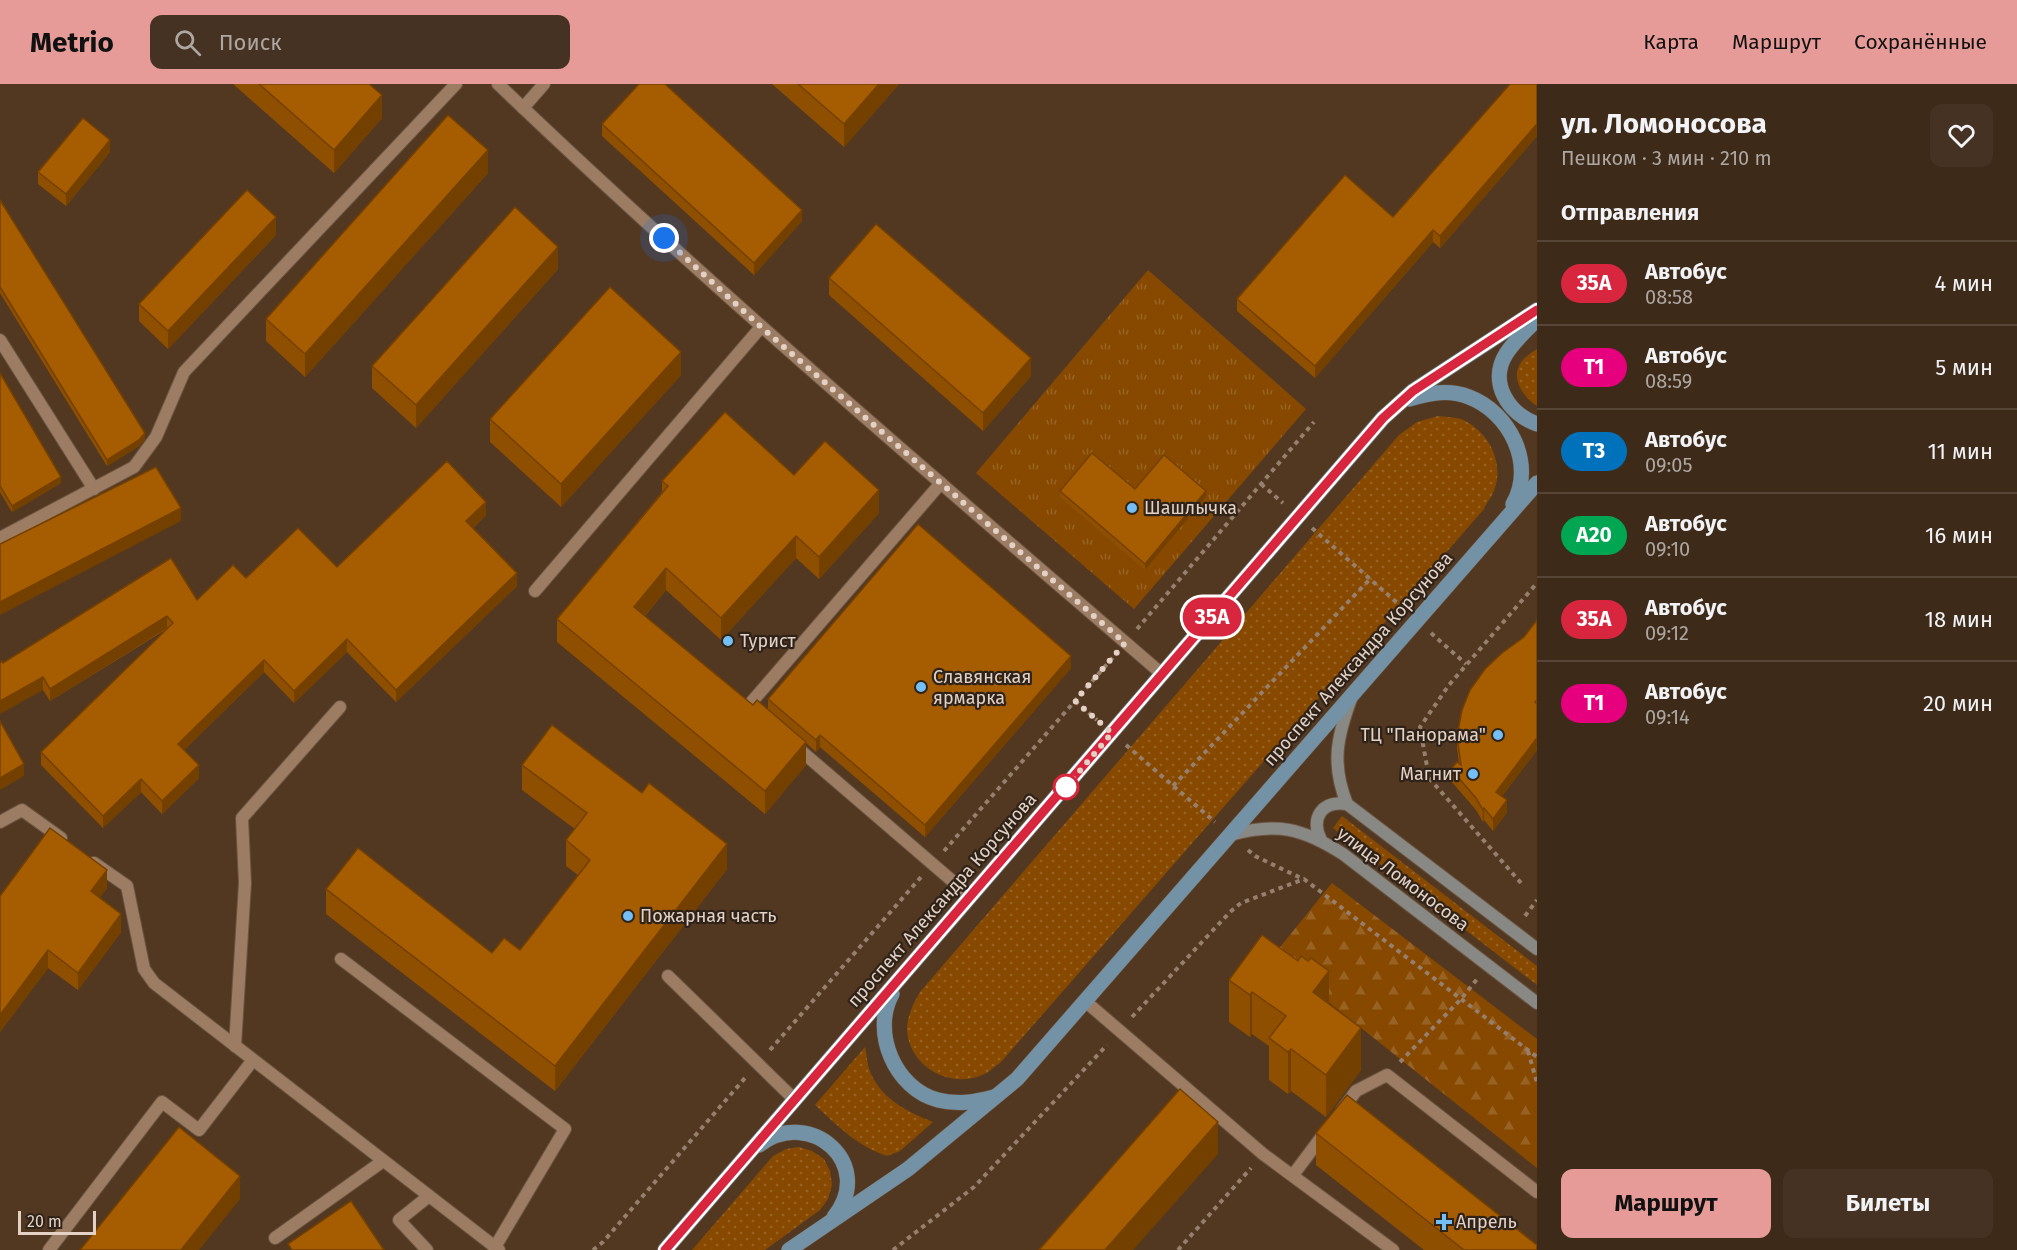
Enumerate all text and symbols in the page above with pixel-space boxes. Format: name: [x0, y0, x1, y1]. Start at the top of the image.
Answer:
search box: [150, 15, 570, 69]
text: Metrio: [30, 26, 114, 59]
icon: search: [171, 26, 204, 59]
text: Поиск: [219, 29, 282, 56]
text: Карта: [1643, 29, 1699, 55]
text: Маршрут: [1732, 29, 1821, 55]
text: Сохранённые: [1854, 29, 1987, 55]
button: heart: [1930, 104, 1993, 167]
text: ул. Ломоносова: [1561, 107, 1767, 140]
text: Пешком · 3 мин · 210 m: [1561, 146, 1772, 170]
text: Отправления: [1561, 199, 1699, 226]
your location: [649, 223, 679, 253]
text: Автобус: [1645, 258, 1727, 285]
text: 35А: [1577, 270, 1611, 296]
text: 4 мин: [1934, 270, 1993, 297]
text: 08:58: [1645, 285, 1693, 309]
text: Автобус: [1645, 342, 1727, 369]
text: Т1: [1584, 354, 1604, 380]
text: 5 мин: [1935, 354, 1993, 381]
text: 08:59: [1645, 369, 1692, 393]
text: Автобус: [1645, 426, 1727, 453]
text: Т3: [1583, 438, 1605, 464]
text: 11 мин: [1927, 438, 1993, 465]
text: 09:05: [1645, 453, 1692, 477]
place label: Шашлычка: [1144, 497, 1237, 519]
marker: Шашлычка: [1125, 501, 1139, 515]
text: Автобус: [1645, 510, 1727, 537]
text: А20: [1576, 522, 1612, 548]
text: 16 мин: [1925, 522, 1993, 549]
text: 09:10: [1645, 537, 1690, 561]
street label: проспект Александра Корсунова: [1259, 547, 1457, 771]
text: Автобус: [1645, 594, 1727, 621]
line badge: 35А: [1178, 598, 1246, 636]
text: 35А: [1195, 604, 1229, 630]
text: 35А: [1577, 606, 1611, 632]
text: 18 мин: [1925, 606, 1993, 633]
text: 09:12: [1645, 621, 1689, 645]
place label: Турист: [740, 630, 797, 652]
marker: Турист: [721, 634, 735, 648]
place label: Славянская ярмарка: [933, 666, 1031, 709]
text: Автобус: [1645, 678, 1727, 705]
marker: Славянская ярмарка: [914, 680, 928, 694]
text: Т1: [1584, 690, 1604, 716]
text: 20 мин: [1923, 690, 1993, 717]
text: 09:14: [1645, 705, 1690, 729]
place label: ТЦ "Панорама": [1360, 724, 1486, 746]
marker: ТЦ "Панорама": [1491, 728, 1505, 742]
place label: Магнит: [1400, 763, 1462, 785]
marker: Магнит: [1466, 767, 1480, 781]
unlabelled marker: [1053, 774, 1079, 800]
street label: проспект Александра Корсунова: [843, 788, 1041, 1012]
street label: улица Ломоносова: [1333, 822, 1473, 936]
place label: Пожарная часть: [640, 905, 777, 927]
marker: Пожарная часть: [621, 909, 635, 923]
button: Маршрут: [1561, 1169, 1771, 1238]
button: Билеты: [1783, 1169, 1993, 1238]
scale bar: [18, 1208, 96, 1236]
place label: Апрель: [1456, 1211, 1517, 1233]
text: 20 m: [27, 1212, 62, 1231]
marker: Апрель: [1437, 1215, 1451, 1229]

